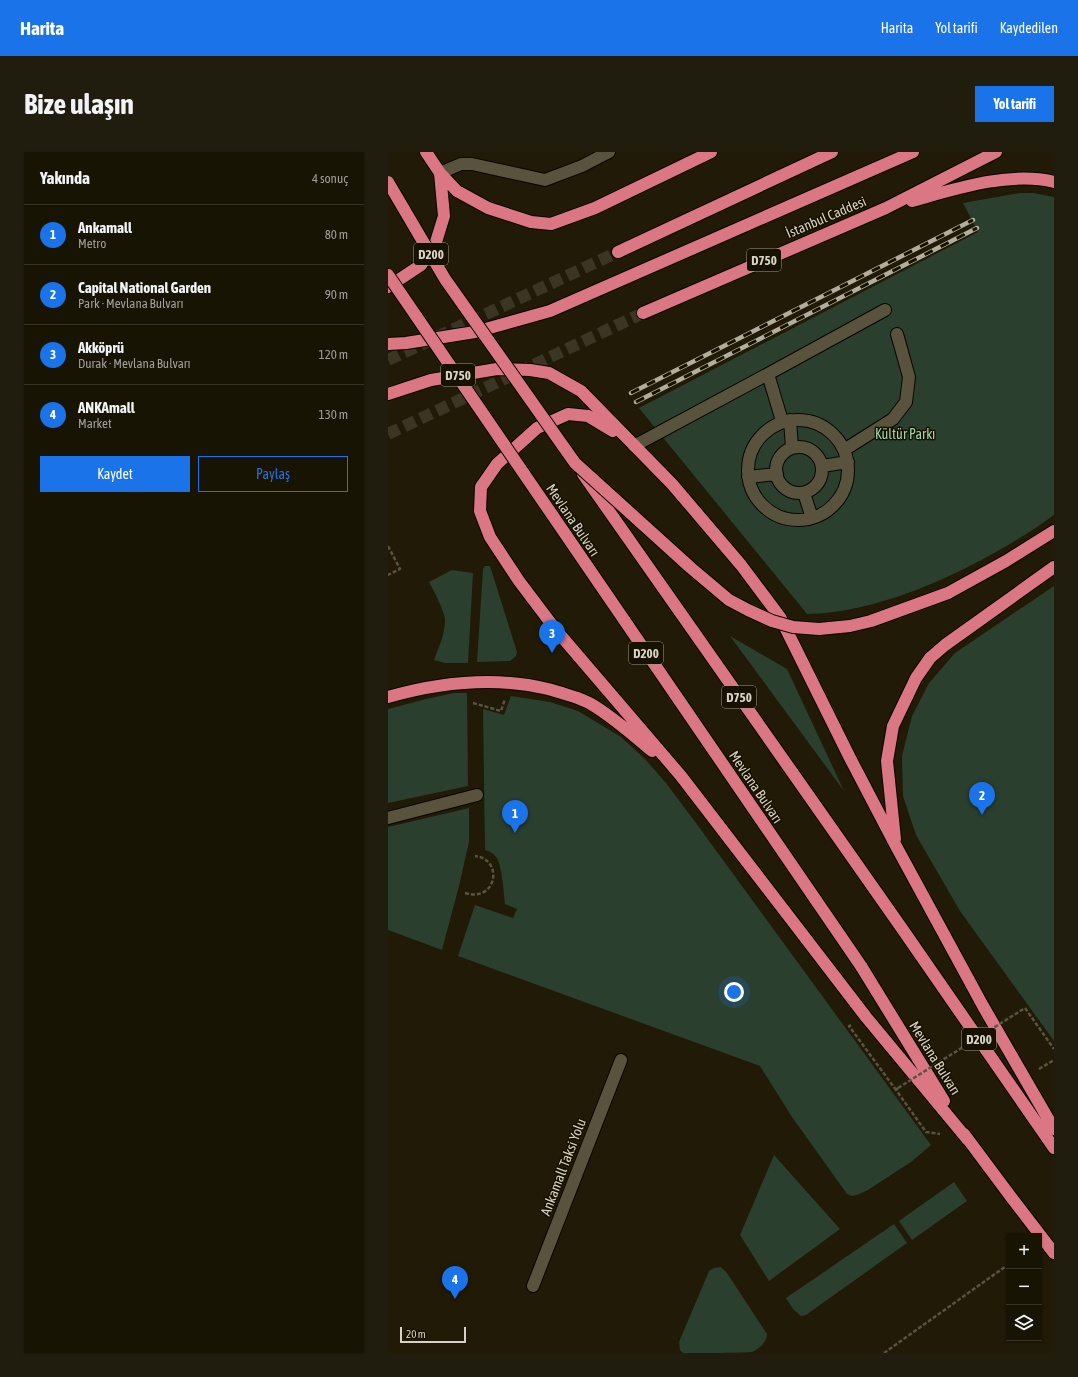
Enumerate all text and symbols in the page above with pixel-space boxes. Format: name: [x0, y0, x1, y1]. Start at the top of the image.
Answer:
text: Harita: [20, 17, 64, 39]
text: Harita: [881, 20, 913, 36]
text: Yol tarifi: [935, 20, 978, 36]
text: Kaydedilen: [1000, 20, 1058, 36]
button: Yol tarifi: [975, 86, 1054, 122]
text: Bize ulaşın: [24, 88, 134, 120]
text: Yakında: [40, 168, 90, 188]
text: 4 sonuç: [312, 171, 348, 186]
street label: İstanbul Caddesi: [784, 193, 868, 241]
text: Ankamall: [78, 219, 132, 236]
text: 1: [50, 227, 56, 242]
text: 80 m: [325, 227, 348, 242]
text: Metro: [78, 236, 106, 251]
road number: D200: [414, 243, 448, 265]
road number: D750: [747, 249, 781, 271]
text: Capital National Garden: [78, 279, 211, 296]
text: 2: [50, 287, 56, 302]
text: 90 m: [325, 287, 348, 302]
text: Park · Mevlana Bulvarı: [78, 296, 183, 311]
text: Akköprü: [78, 339, 124, 356]
text: 3: [50, 347, 56, 362]
text: 120 m: [319, 347, 348, 362]
text: Durak · Mevlana Bulvarı: [78, 356, 191, 371]
road number: D750: [441, 364, 475, 386]
text: ANKAmall: [78, 399, 135, 416]
text: 4: [50, 407, 56, 422]
text: 130 m: [319, 407, 348, 422]
text: Market: [78, 416, 112, 431]
park label: Kültür Parkı: [875, 426, 935, 442]
button: Kaydet: [40, 456, 190, 492]
button: Paylaş: [198, 456, 348, 492]
street label: Mevlana Bulvarı: [543, 481, 603, 559]
pin: 3: [539, 620, 565, 653]
road number: D200: [629, 642, 663, 664]
road number: D750: [722, 686, 756, 708]
street label: Mevlana Bulvarı: [726, 748, 786, 826]
pin: 2: [969, 782, 995, 815]
pin: 1: [502, 800, 528, 833]
your location: [724, 982, 744, 1002]
street label: Mevlana Bulvarı: [906, 1018, 964, 1098]
road number: D200: [962, 1028, 996, 1050]
street label: Ankamall Taksi Yolu: [537, 1116, 589, 1218]
map controls: [1006, 1233, 1042, 1341]
button: +: [1006, 1233, 1042, 1269]
pin: 4: [442, 1266, 468, 1299]
button: −: [1006, 1269, 1042, 1305]
button: layers: [1006, 1305, 1042, 1341]
scale bar: [400, 1325, 466, 1344]
text: 20 m: [406, 1328, 426, 1340]

